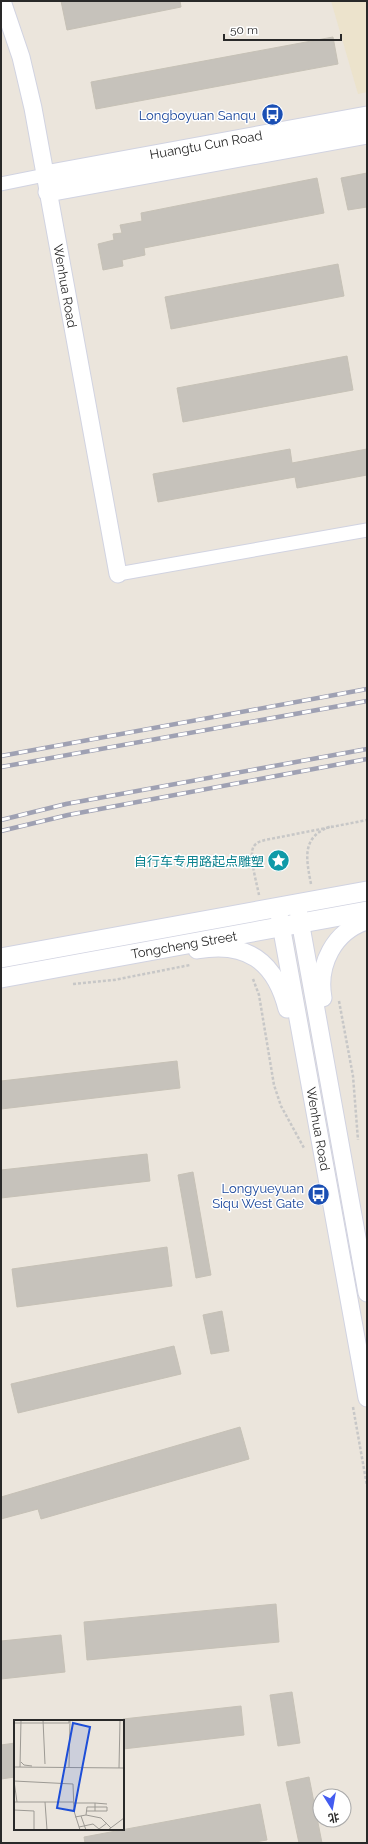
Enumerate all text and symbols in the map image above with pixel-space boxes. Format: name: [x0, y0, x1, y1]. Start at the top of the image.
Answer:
scale bar: [224, 16, 341, 42]
text: 50 m: [230, 23, 258, 37]
bus stop icon: Longboyuan Sanqu: [259, 102, 285, 128]
place label: Longboyuan Sanqu: [139, 108, 256, 123]
street label: Huangtu Cun Road: [149, 128, 263, 162]
street label: Wenhua Road: [50, 243, 80, 329]
place icon: 自行车专用路起点雕塑: [266, 848, 292, 874]
place label: 自行车专用路起点雕塑: [134, 854, 264, 869]
street label: Tongcheng Street: [130, 928, 239, 962]
street label: Wenhua Road: [303, 1086, 333, 1172]
place label: Longyueyuan Siqu West Gate: [212, 1181, 304, 1211]
bus stop icon: Longyueyuan Siqu West Gate: [306, 1182, 332, 1208]
inset map: [14, 1720, 124, 1830]
north arrow: [312, 1788, 352, 1828]
text: 北: [327, 1810, 340, 1825]

